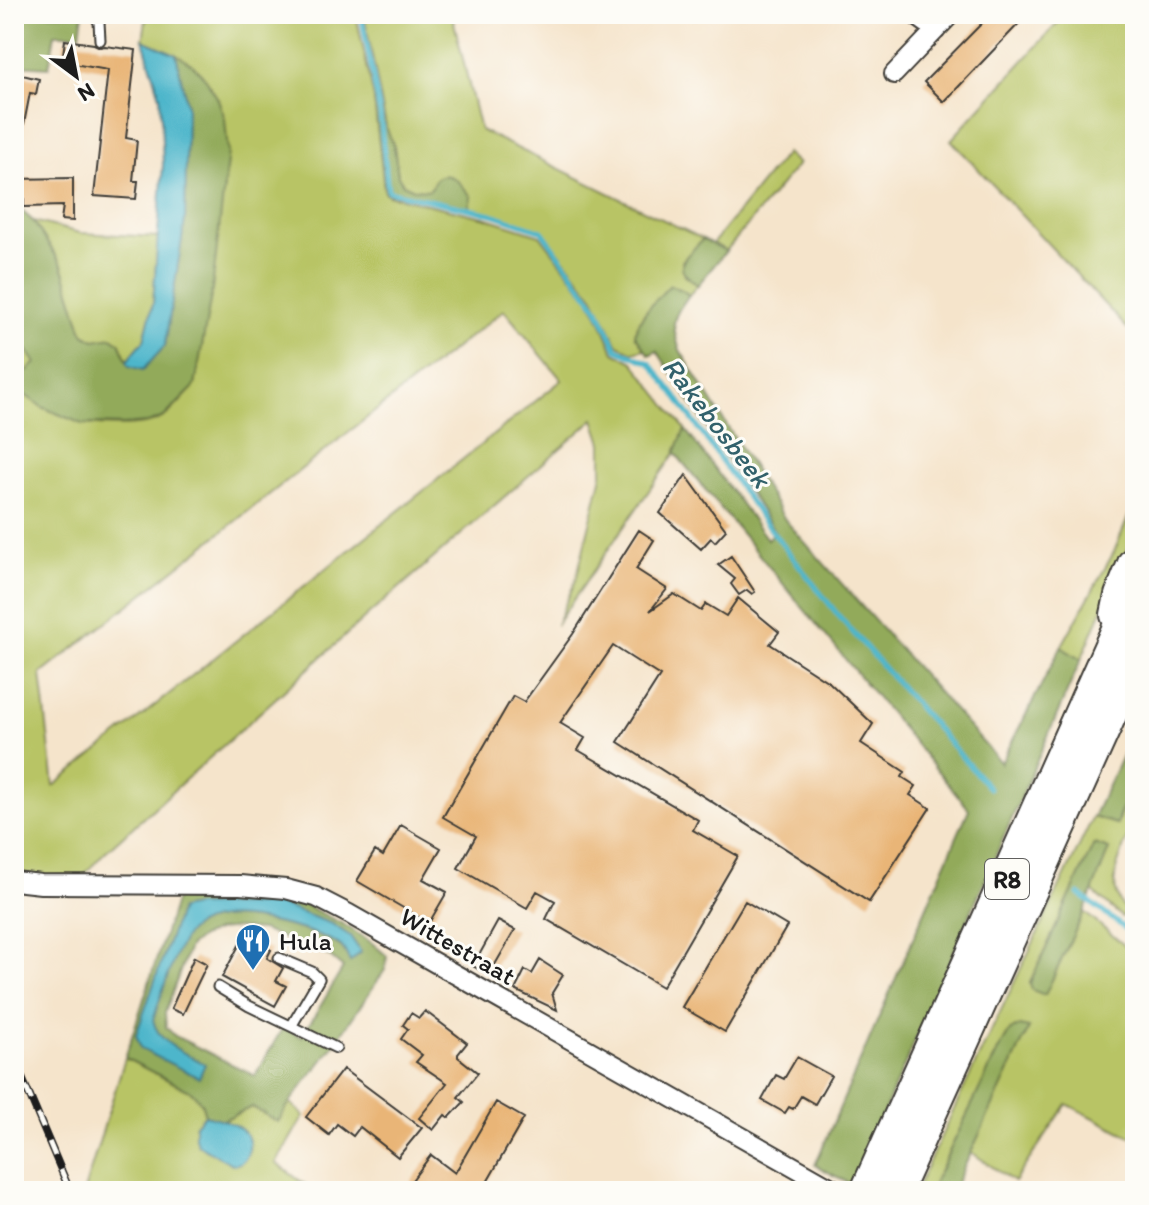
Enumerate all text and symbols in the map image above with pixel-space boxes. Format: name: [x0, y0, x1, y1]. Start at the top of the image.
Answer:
north arrow: [36, 36, 116, 116]
text: N: [73, 77, 100, 108]
water label: Rakebosbeek: [656, 350, 780, 495]
road number: R8: [985, 859, 1029, 899]
street label: Wittestraat: [395, 900, 522, 992]
restaurant icon: Hula: [234, 922, 272, 972]
place label: Hula: [279, 925, 332, 957]

